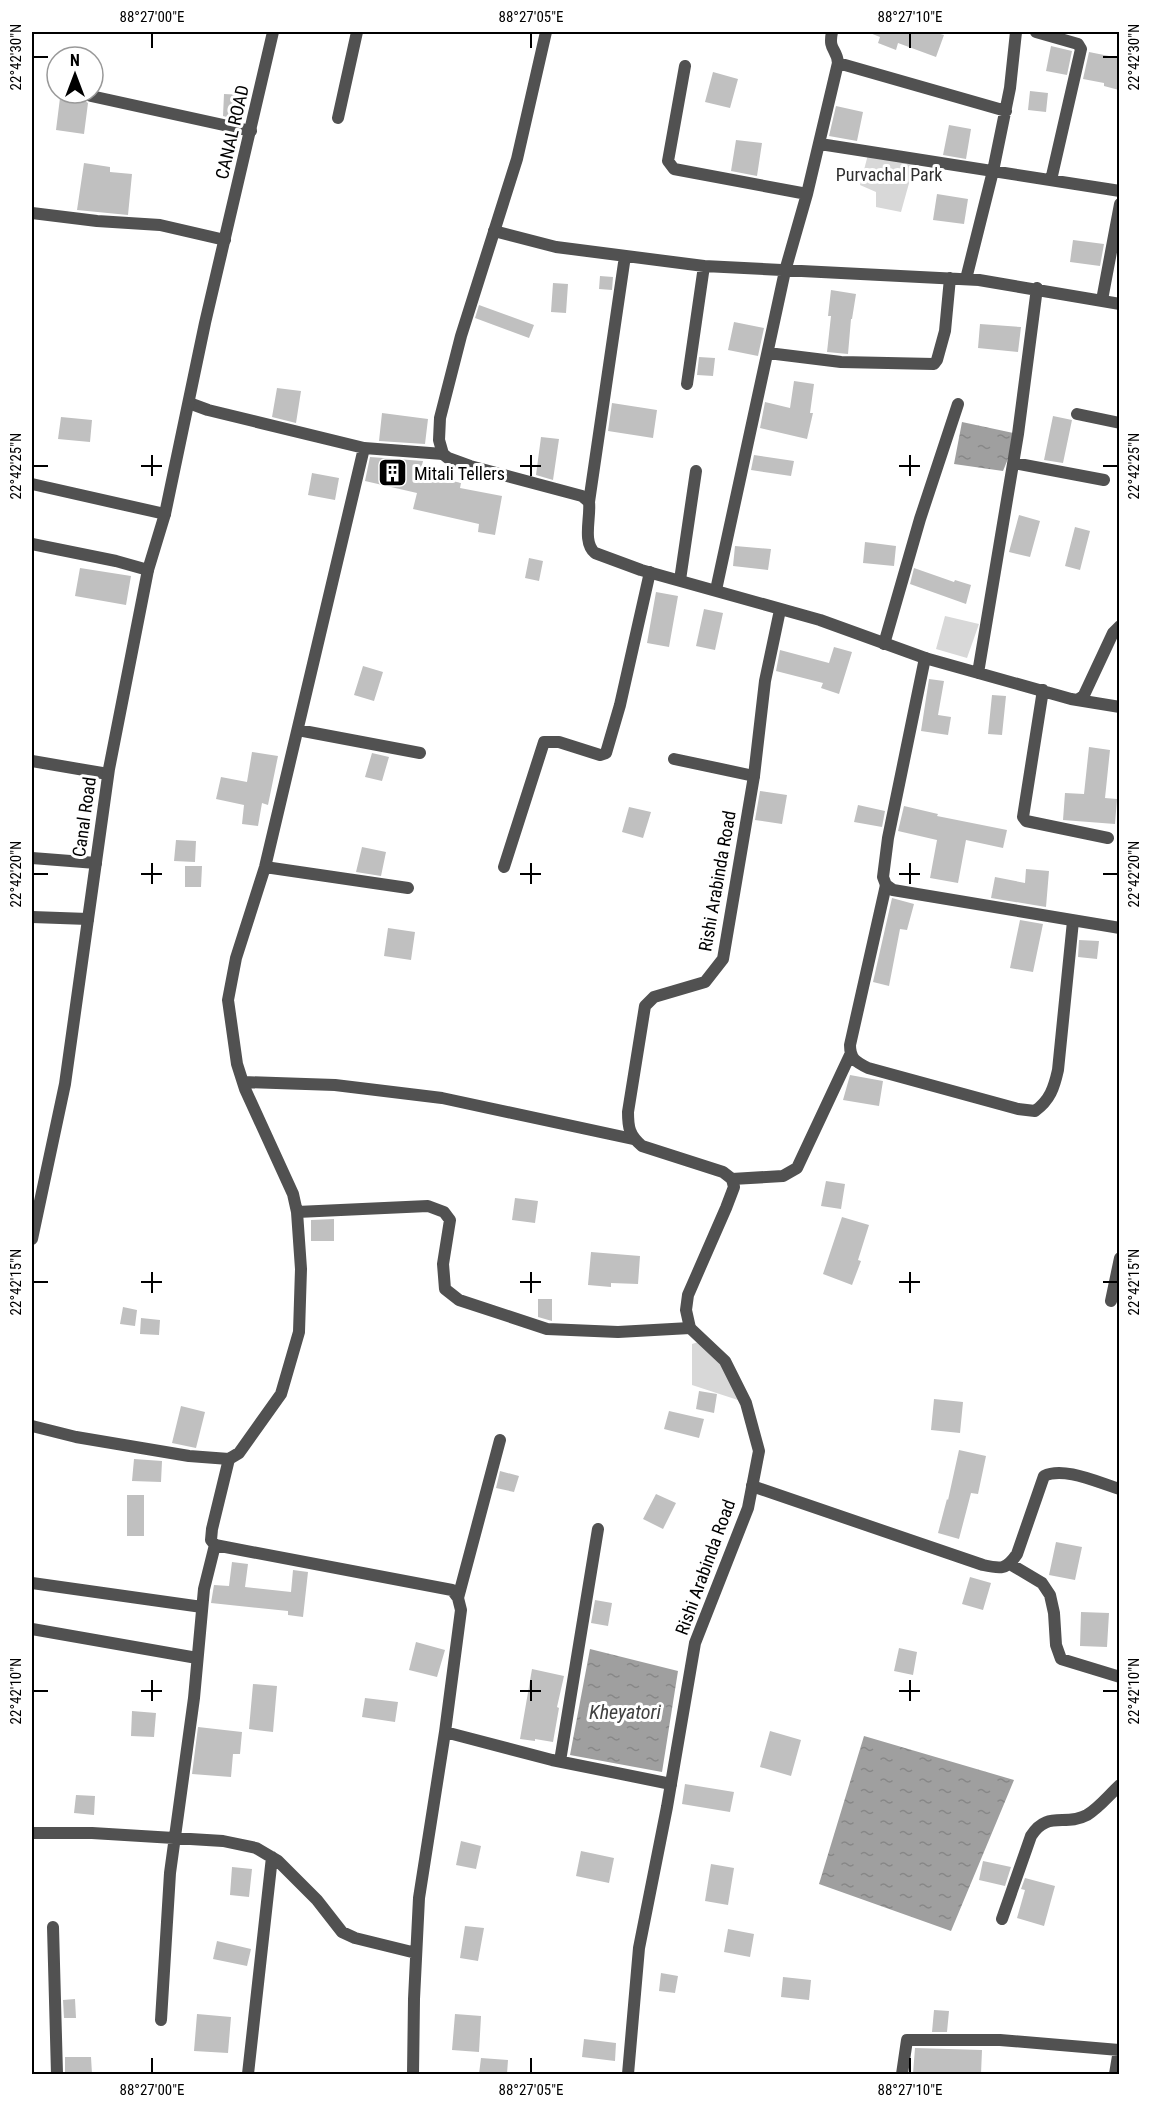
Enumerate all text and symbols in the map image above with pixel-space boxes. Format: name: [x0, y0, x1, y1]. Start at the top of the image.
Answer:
text: 88°27'00"E: [120, 8, 184, 26]
text: 88°27'05"E: [499, 8, 563, 26]
text: 88°27'10"E: [878, 8, 942, 26]
text: 22°42'30"N: [7, 24, 25, 90]
text: 22°42'30"N: [1125, 24, 1143, 90]
north arrow: [45, 45, 105, 105]
text: N: [70, 51, 80, 70]
street label: CANAL ROAD: [211, 83, 253, 181]
park label: Purvachal Park: [836, 164, 942, 185]
text: 22°42'25"N: [7, 433, 25, 499]
text: 22°42'25"N: [1125, 433, 1143, 499]
building icon: Mitali Tellers: [377, 457, 409, 489]
place label: Mitali Tellers: [414, 463, 505, 484]
street label: Canal Road: [68, 776, 100, 858]
street label: Rishi Arabinda Road: [694, 809, 740, 953]
text: 22°42'20"N: [7, 841, 25, 907]
text: 22°42'20"N: [1125, 841, 1143, 907]
text: 22°42'15"N: [7, 1249, 25, 1315]
text: 22°42'15"N: [1125, 1249, 1143, 1315]
street label: Rishi Arabinda Road: [671, 1496, 739, 1638]
text: 22°42'10"N: [7, 1658, 25, 1724]
text: 22°42'10"N: [1125, 1658, 1143, 1724]
water label: Kheyatori: [589, 1700, 661, 1724]
text: 88°27'00"E: [120, 2081, 184, 2099]
text: 88°27'05"E: [499, 2081, 563, 2099]
text: 88°27'10"E: [878, 2081, 942, 2099]

